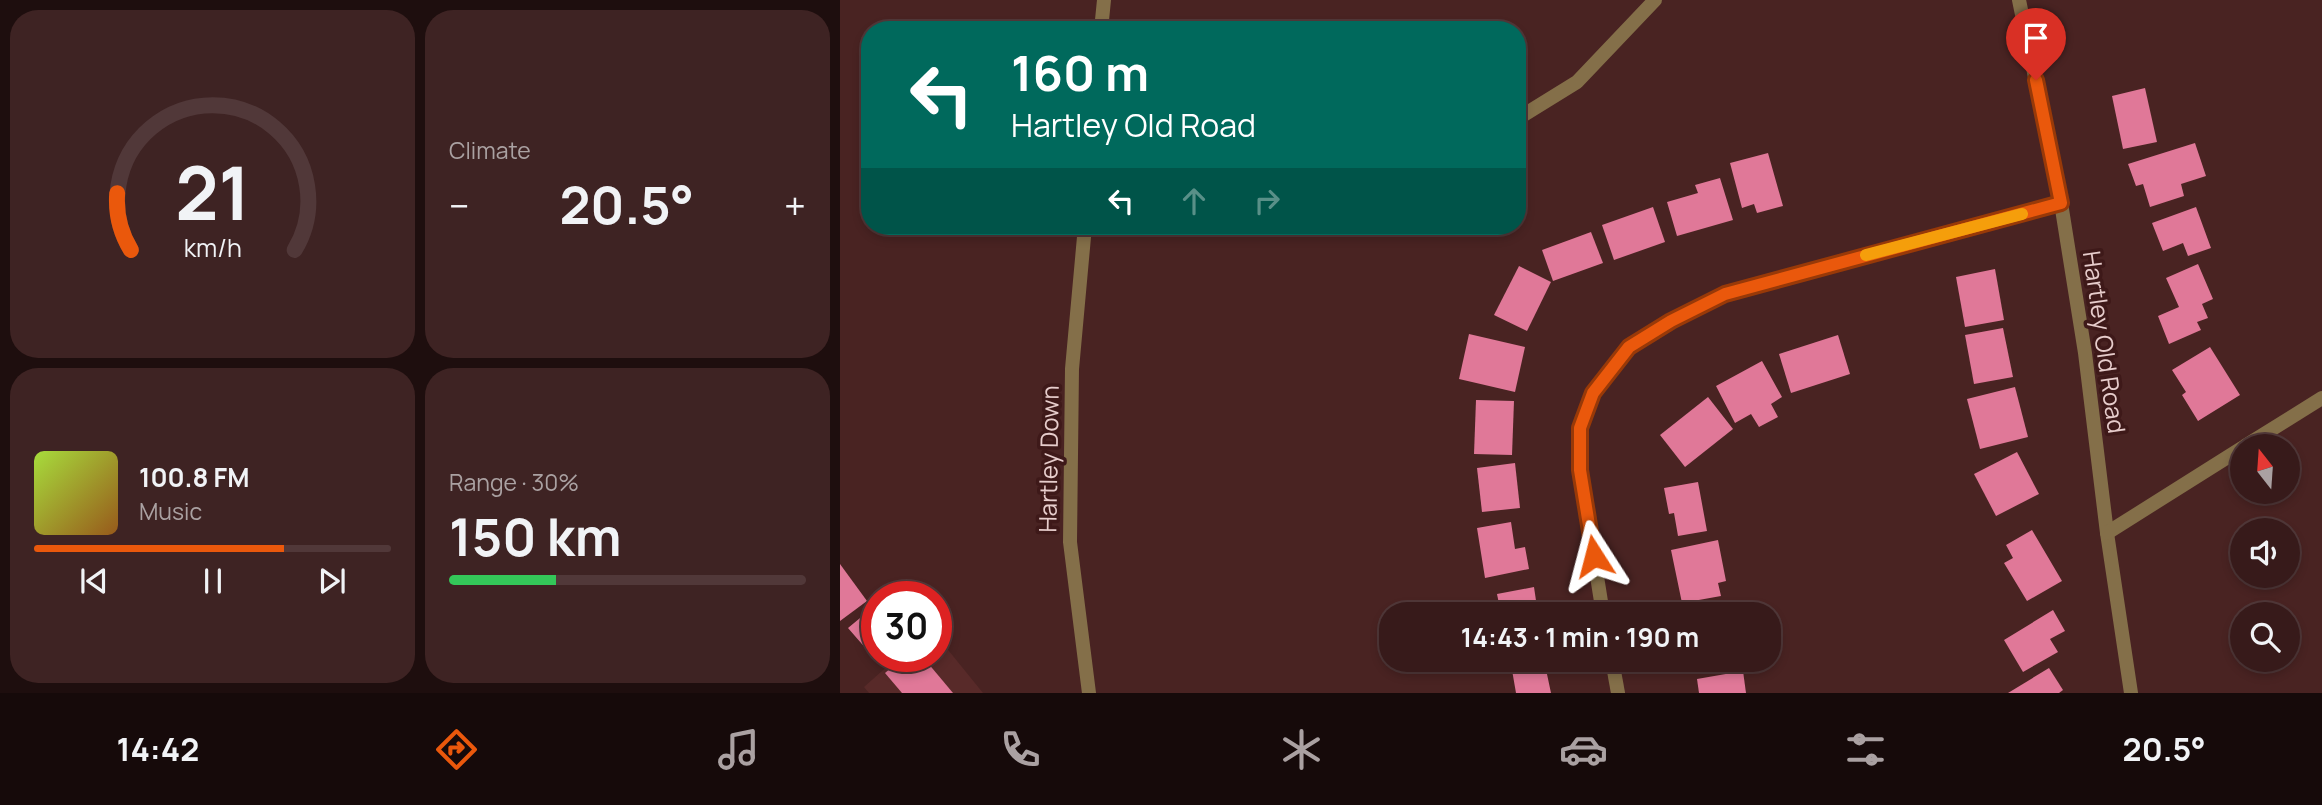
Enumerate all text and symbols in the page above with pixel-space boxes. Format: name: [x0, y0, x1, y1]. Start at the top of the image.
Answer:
pin: [2006, 8, 2066, 80]
icon: arrive: [2017, 19, 2055, 57]
text: 160 m: [1011, 39, 1149, 106]
icon: left: [896, 49, 987, 140]
text: Hartley Old Road: [1011, 103, 1256, 147]
text: Climate: [449, 134, 531, 166]
text: 21: [175, 142, 250, 242]
text: 20.5°: [559, 169, 694, 240]
text: −: [449, 179, 470, 231]
text: +: [784, 179, 806, 231]
icon: left: [1102, 182, 1140, 220]
icon: ahead: [1175, 182, 1213, 220]
icon: right: [1248, 182, 1286, 220]
text: km/h: [183, 230, 242, 265]
street label: Hartley Old Road: [2076, 249, 2134, 435]
street label: Hartley Down: [1030, 385, 1066, 533]
north arrow: [2230, 434, 2300, 504]
map controls: [2230, 434, 2300, 672]
text: 100.8 FM: [139, 459, 249, 495]
text: Range · 30%: [449, 466, 579, 498]
text: Music: [139, 495, 202, 527]
text: 150 km: [449, 501, 622, 572]
button: sound: [2230, 518, 2300, 588]
position arrow: [1557, 519, 1631, 593]
icon: previous: [75, 562, 113, 600]
icon: pause: [194, 562, 232, 600]
icon: next: [313, 562, 351, 600]
speed limit sign: 30: [861, 581, 952, 672]
button: search: [2230, 602, 2300, 672]
text: 14:43 · 1 min · 190 m: [1461, 619, 1699, 655]
icon: directions: [432, 725, 481, 774]
icon: music: [714, 725, 763, 774]
icon: phone: [996, 725, 1045, 774]
icon: climate: [1277, 725, 1326, 774]
icon: car: [1559, 725, 1608, 774]
icon: filters: [1841, 725, 1890, 774]
text: 14:42: [116, 727, 199, 771]
text: 20.5°: [2123, 727, 2206, 771]

